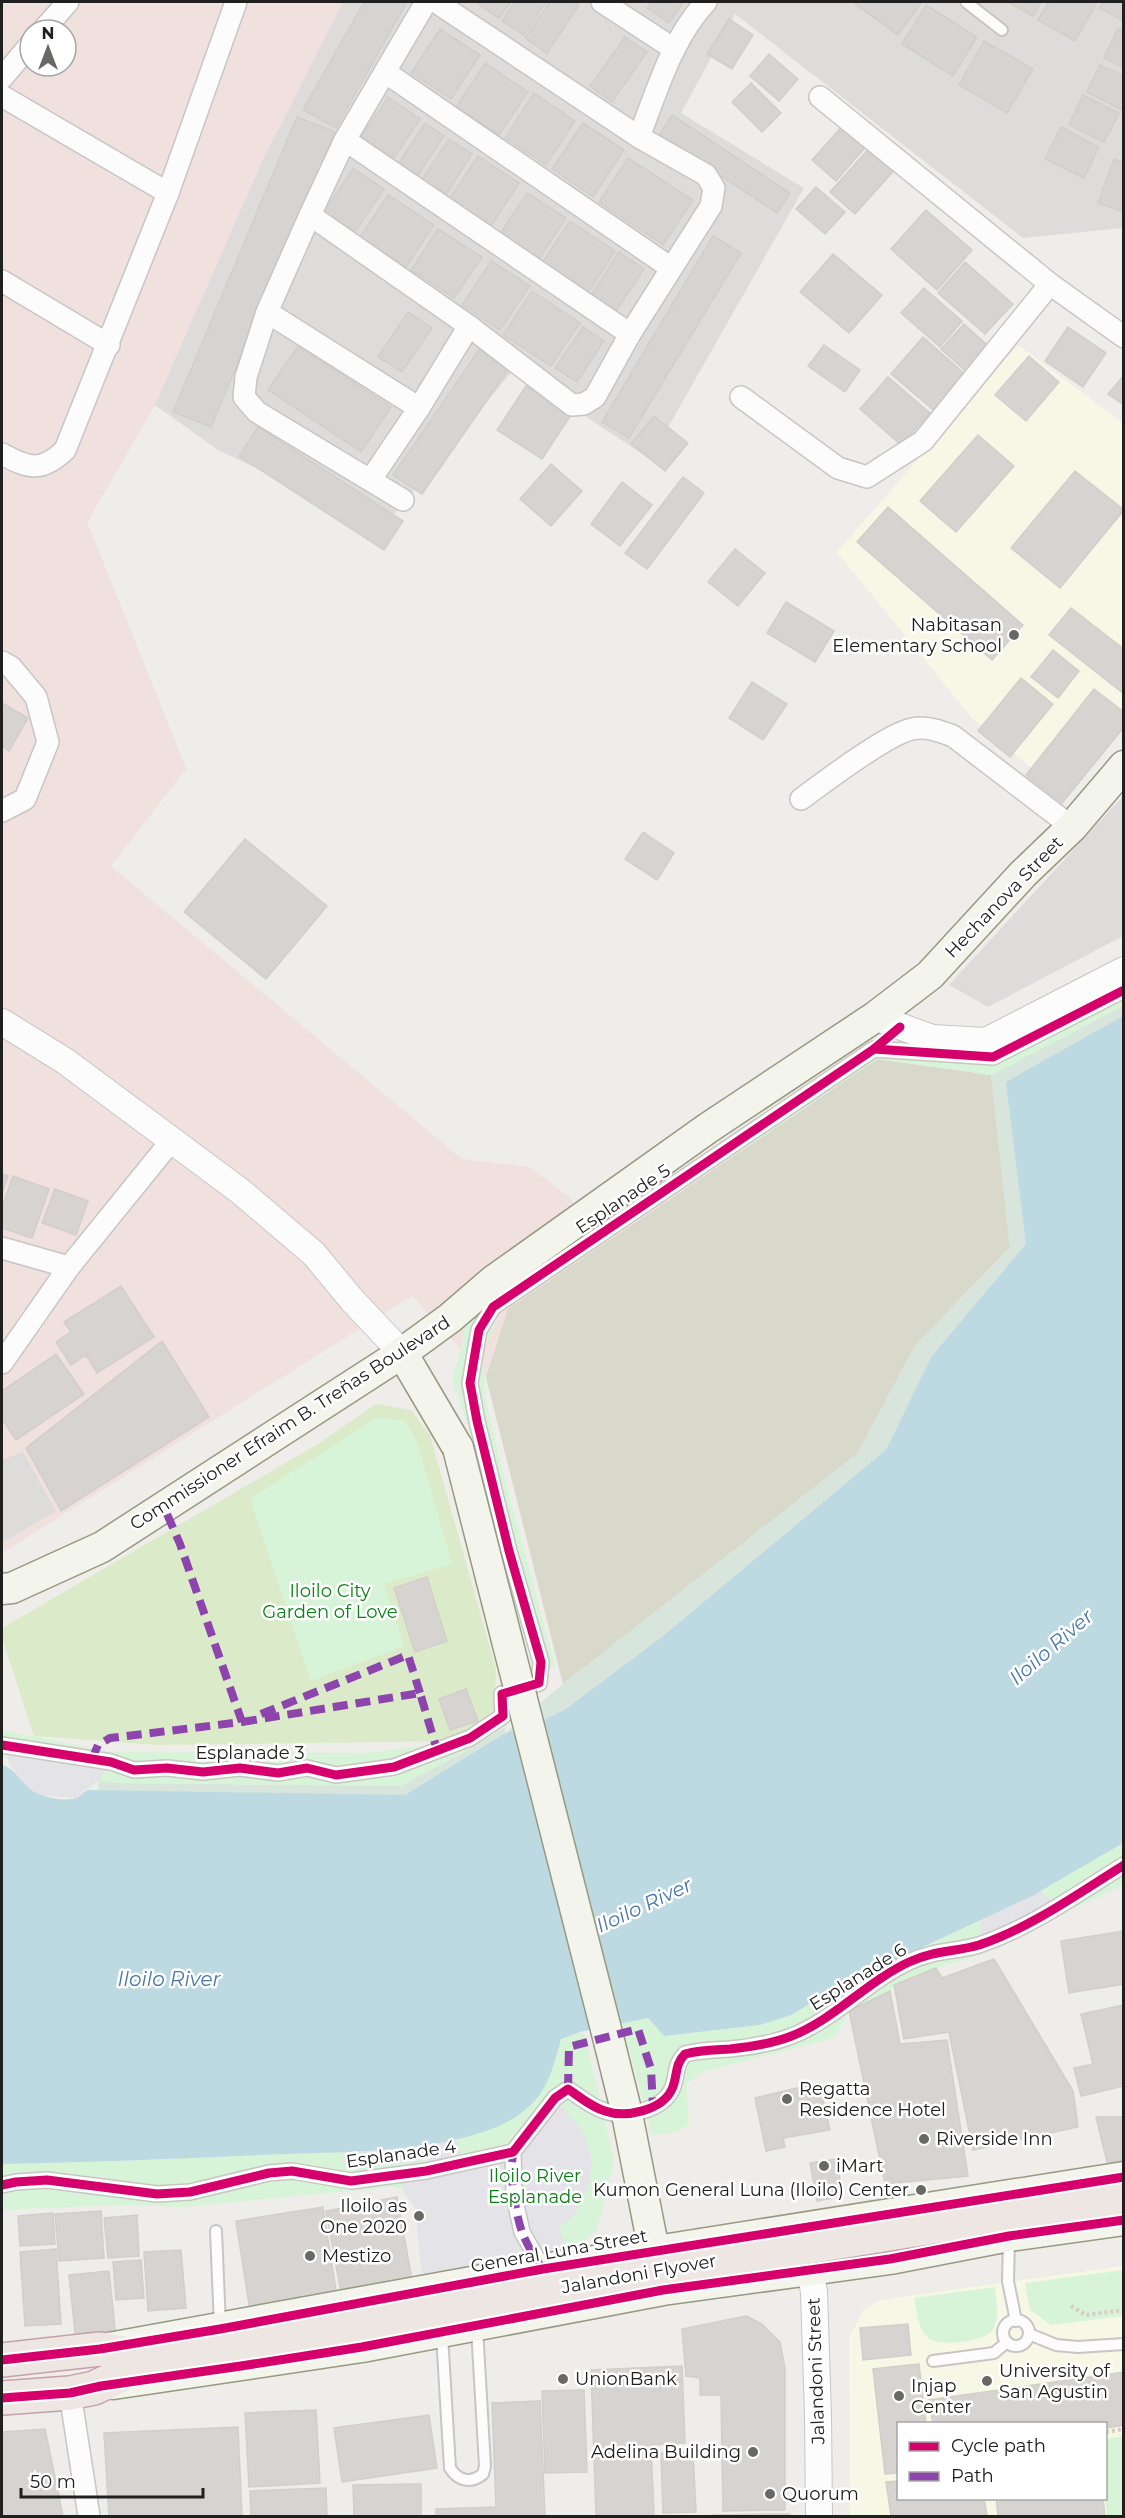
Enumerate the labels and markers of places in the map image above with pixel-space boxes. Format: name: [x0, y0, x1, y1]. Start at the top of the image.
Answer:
place label: Nabitasan Elementary School: [832, 614, 1002, 657]
marker: Nabitasan Elementary School: [1007, 628, 1021, 642]
place label: Regatta Residence Hotel: [799, 2078, 946, 2121]
marker: Regatta Residence Hotel: [780, 2092, 794, 2106]
place label: Riverside Inn: [936, 2128, 1053, 2150]
marker: Riverside Inn: [917, 2132, 931, 2146]
place label: iMart: [836, 2155, 883, 2177]
marker: iMart: [817, 2159, 831, 2173]
place label: Kumon General Luna (Iloilo) Center: [593, 2179, 909, 2201]
marker: Kumon General Luna (Iloilo) Center: [914, 2183, 928, 2197]
place label: Iloilo as One 2020: [320, 2195, 407, 2238]
marker: Iloilo as One 2020: [412, 2209, 426, 2223]
place label: Mestizo: [322, 2245, 391, 2267]
marker: Mestizo: [303, 2249, 317, 2263]
place label: University of San Agustin: [999, 2360, 1111, 2403]
place label: UnionBank: [575, 2368, 677, 2390]
marker: UnionBank: [556, 2372, 570, 2386]
marker: University of San Agustin: [980, 2374, 994, 2388]
place label: Injap Center: [911, 2375, 971, 2418]
marker: Injap Center: [892, 2389, 906, 2403]
place label: Adelina Building: [591, 2441, 741, 2463]
marker: Adelina Building: [746, 2445, 760, 2459]
place label: Quorum: [782, 2483, 859, 2505]
marker: Quorum: [763, 2487, 777, 2501]

